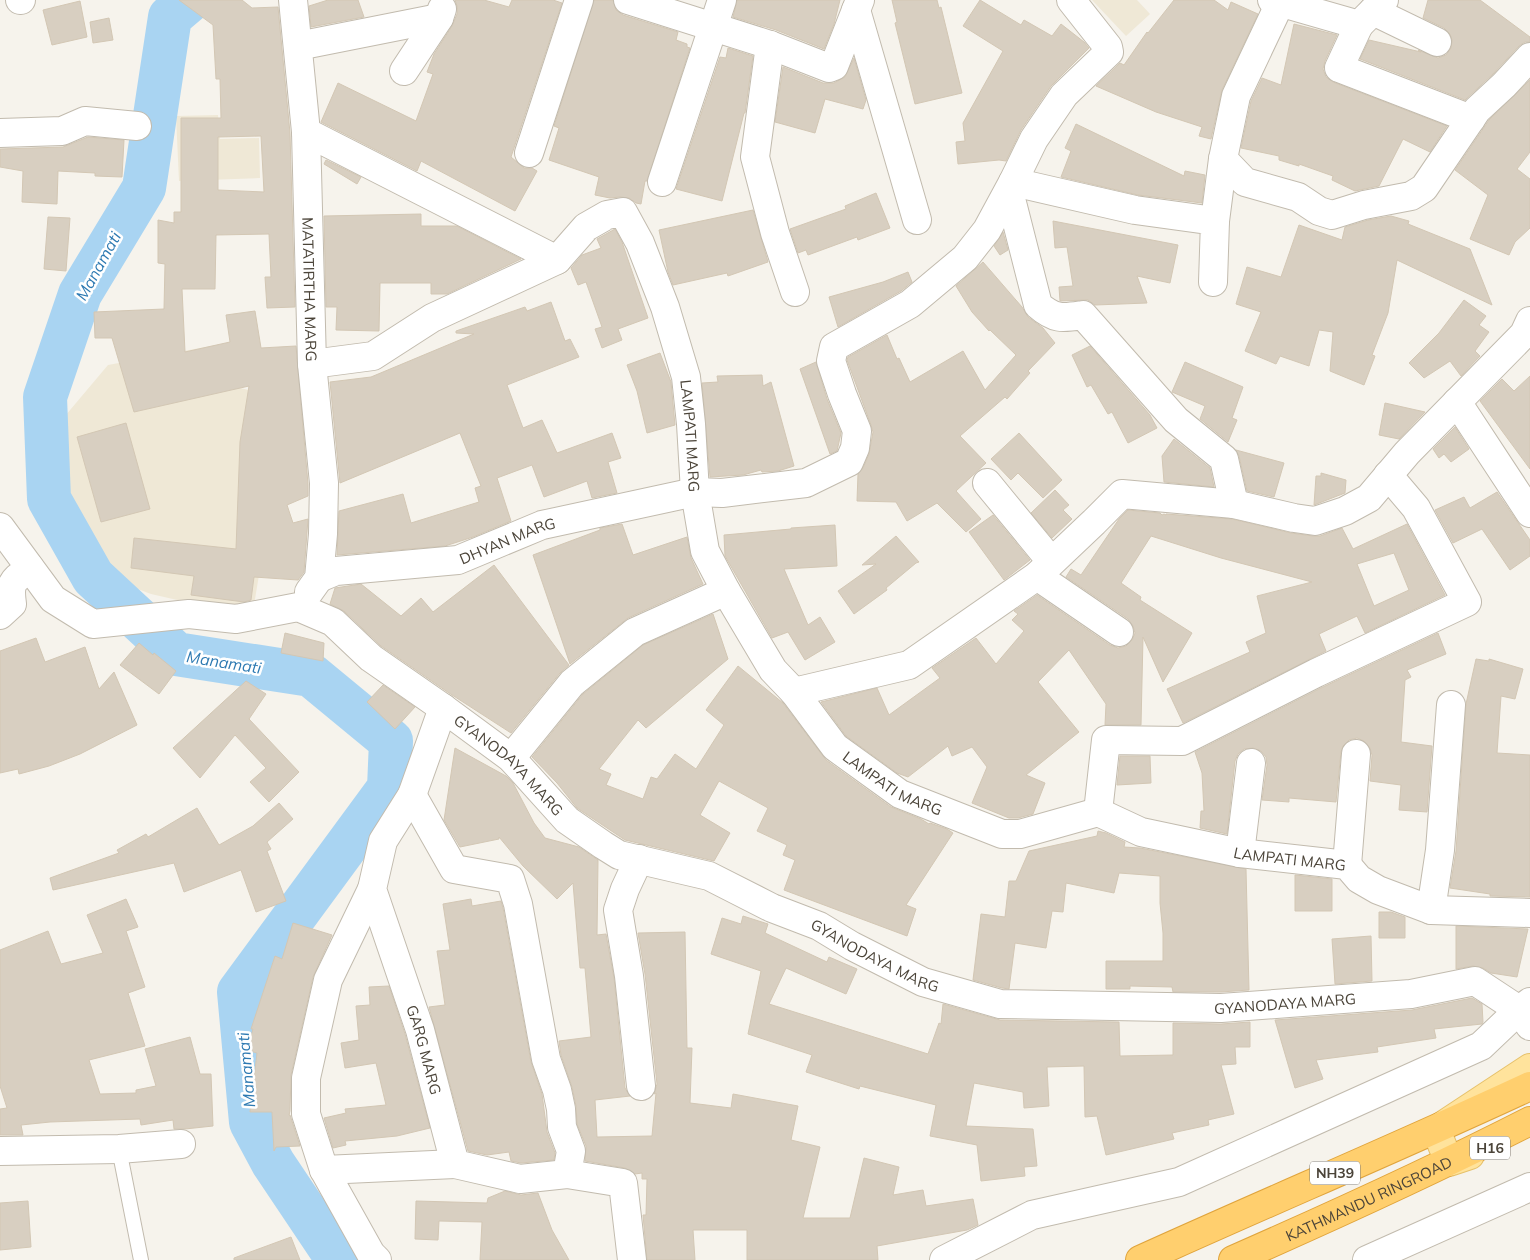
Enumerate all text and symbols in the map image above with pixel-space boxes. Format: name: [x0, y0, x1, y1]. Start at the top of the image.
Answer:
street label: MATATIRTHA MARG: [299, 217, 321, 362]
water label: Manamati: [71, 228, 125, 304]
street label: LAMPATI MARG: [677, 379, 704, 492]
street label: DHYAN MARG: [456, 513, 557, 568]
water label: Manamati: [185, 646, 263, 678]
street label: GYANODAYA MARG: [451, 710, 568, 819]
street label: LAMPATI MARG: [839, 747, 945, 819]
street label: LAMPATI MARG: [1232, 842, 1347, 874]
street label: GYANODAYA MARG: [808, 914, 941, 996]
street label: GYANODAYA MARG: [1214, 989, 1356, 1018]
street label: GARG MARG: [403, 1002, 446, 1097]
water label: Manamati: [233, 1031, 259, 1108]
road number: H16: [1470, 1136, 1510, 1160]
street label: KATHMANDU RINGROAD: [1283, 1152, 1455, 1245]
road number: NH39: [1310, 1162, 1360, 1184]

